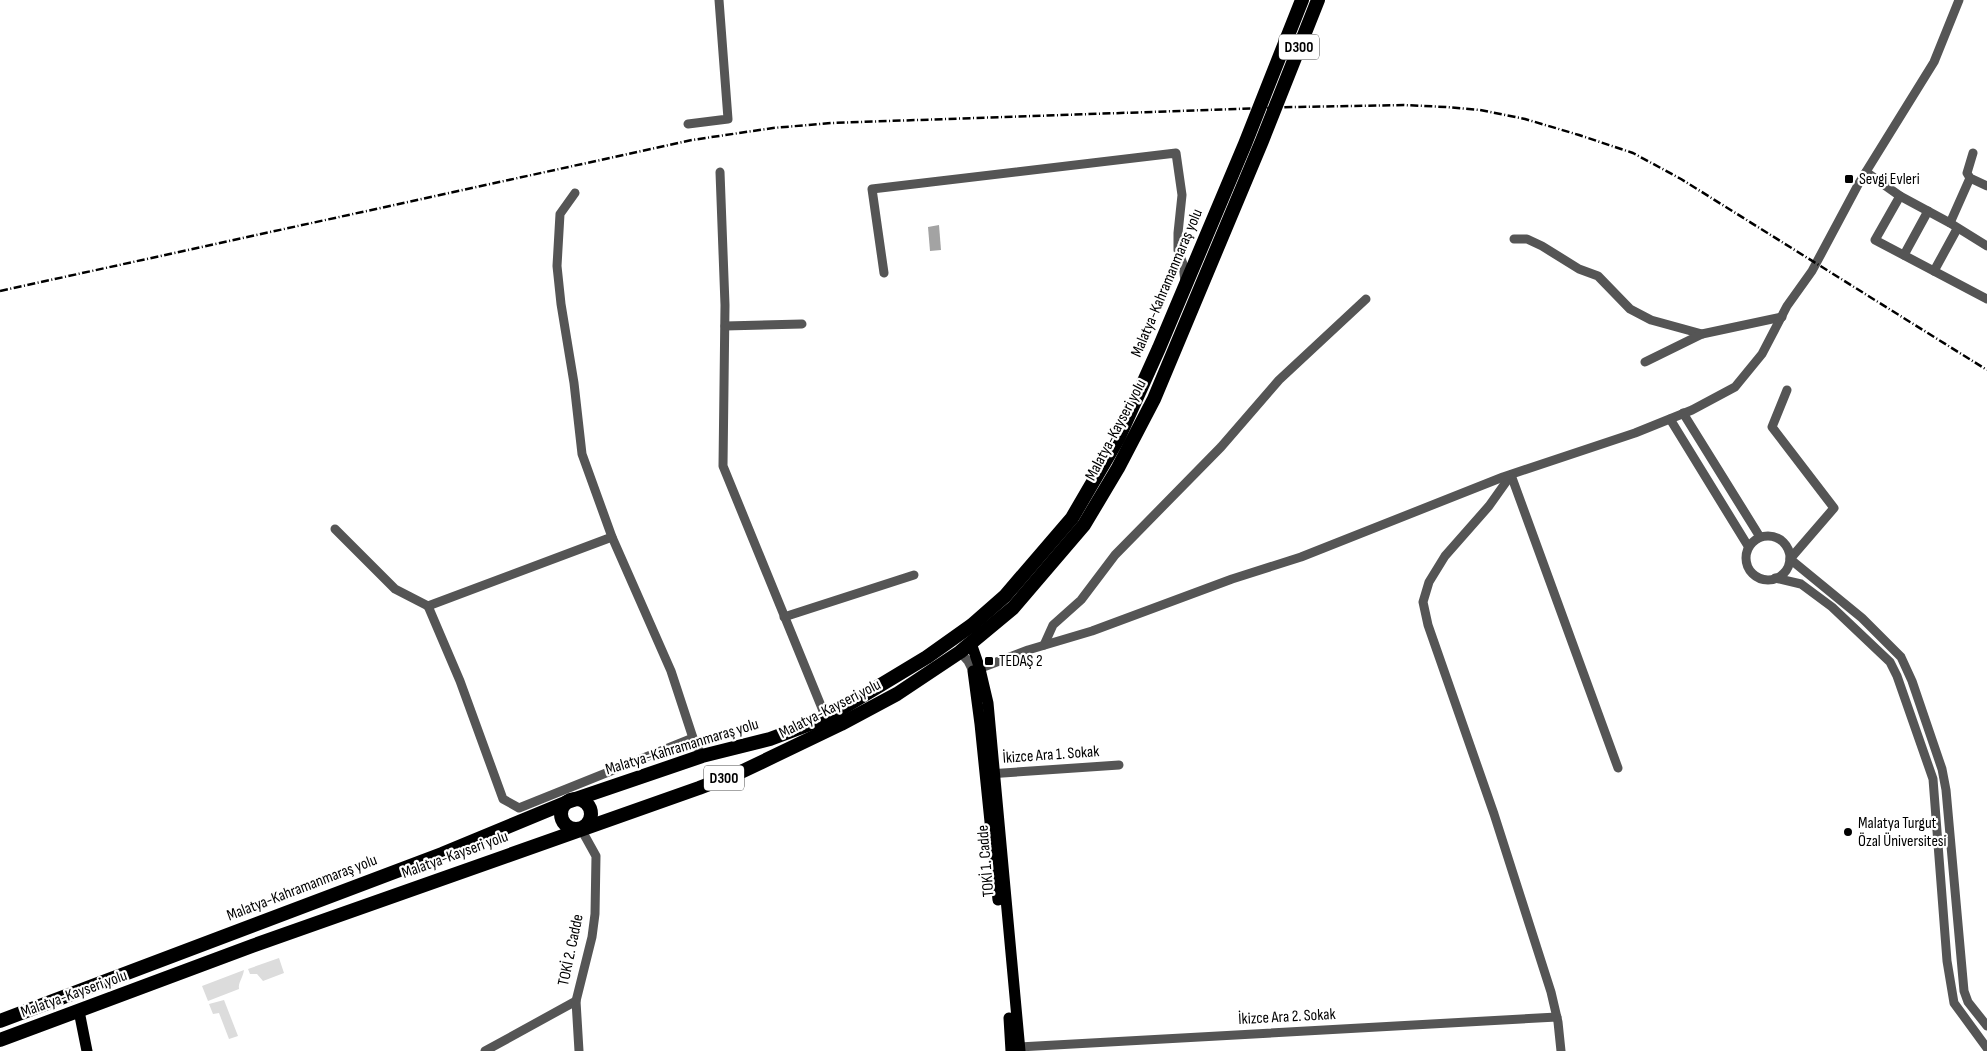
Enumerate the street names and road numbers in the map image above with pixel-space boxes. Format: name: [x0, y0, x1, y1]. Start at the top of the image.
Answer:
road number: D300: [1279, 34, 1319, 60]
street label: Malatya-Kahramanmaraş yolu: [1127, 206, 1207, 360]
street label: Malatya-Kayseri yolu: [1081, 376, 1151, 484]
street label: Malatya-Kayseri yolu: [776, 675, 884, 743]
street label: Malatya-Kahramanmaraş yolu: [603, 715, 761, 779]
street label: İkizce Ara 1. Sokak: [1002, 742, 1100, 768]
road number: D300: [704, 766, 744, 790]
street label: TOKİ 1. Cadde: [973, 824, 999, 898]
street label: Malatya-Kayseri yolu: [399, 827, 511, 883]
street label: Malatya-Kahramanmaraş yolu: [224, 851, 380, 925]
street label: TOKİ 2. Cadde: [554, 912, 588, 988]
street label: Malatya-Kayseri yolu: [18, 966, 130, 1022]
street label: İkizce Ara 2. Sokak: [1238, 1005, 1336, 1029]

